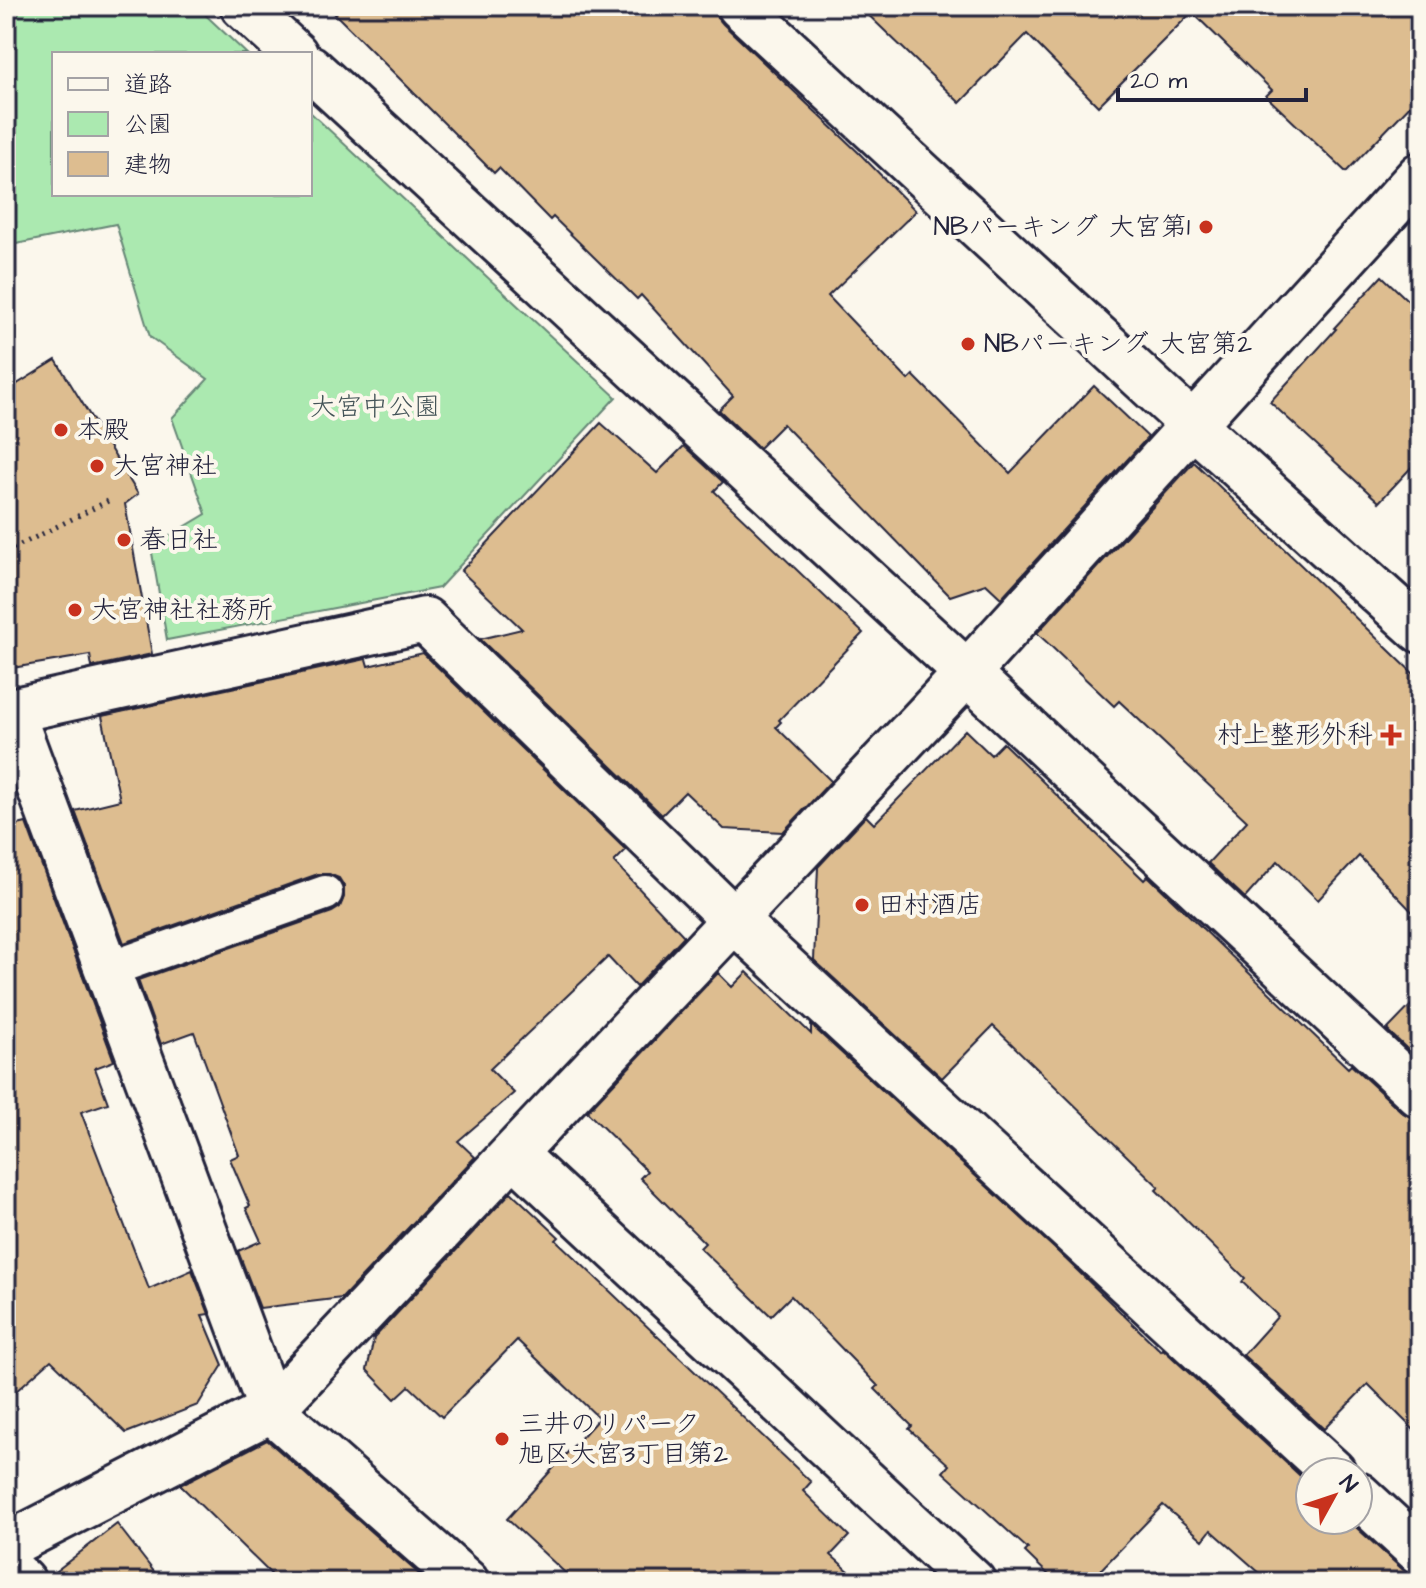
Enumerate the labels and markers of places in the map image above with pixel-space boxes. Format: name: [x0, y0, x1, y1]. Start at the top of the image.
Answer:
place label: NBパーキング 大宮第1: [933, 209, 1190, 245]
marker: NBパーキング 大宮第1: [1197, 218, 1215, 236]
place label: NBパーキング 大宮第2: [984, 326, 1252, 362]
marker: NBパーキング 大宮第2: [959, 335, 977, 353]
place label: 本殿: [77, 412, 129, 448]
marker: 本殿: [52, 421, 70, 439]
place label: 大宮神社: [113, 448, 217, 484]
marker: 大宮神社: [88, 457, 106, 475]
place label: 春日社: [140, 522, 218, 558]
marker: 春日社: [115, 531, 133, 549]
place label: 大宮神社社務所: [91, 592, 273, 628]
marker: 大宮神社社務所: [66, 601, 84, 619]
place label: 村上整形外科: [1217, 717, 1373, 753]
marker: 村上整形外科: [1380, 724, 1402, 746]
place label: 田村酒店: [878, 887, 982, 923]
marker: 田村酒店: [853, 896, 871, 914]
place label: 三井のリパーク 旭区大宮3丁目第2: [518, 1406, 728, 1472]
marker: 三井のリパーク 旭区大宮3丁目第2: [493, 1430, 511, 1448]

